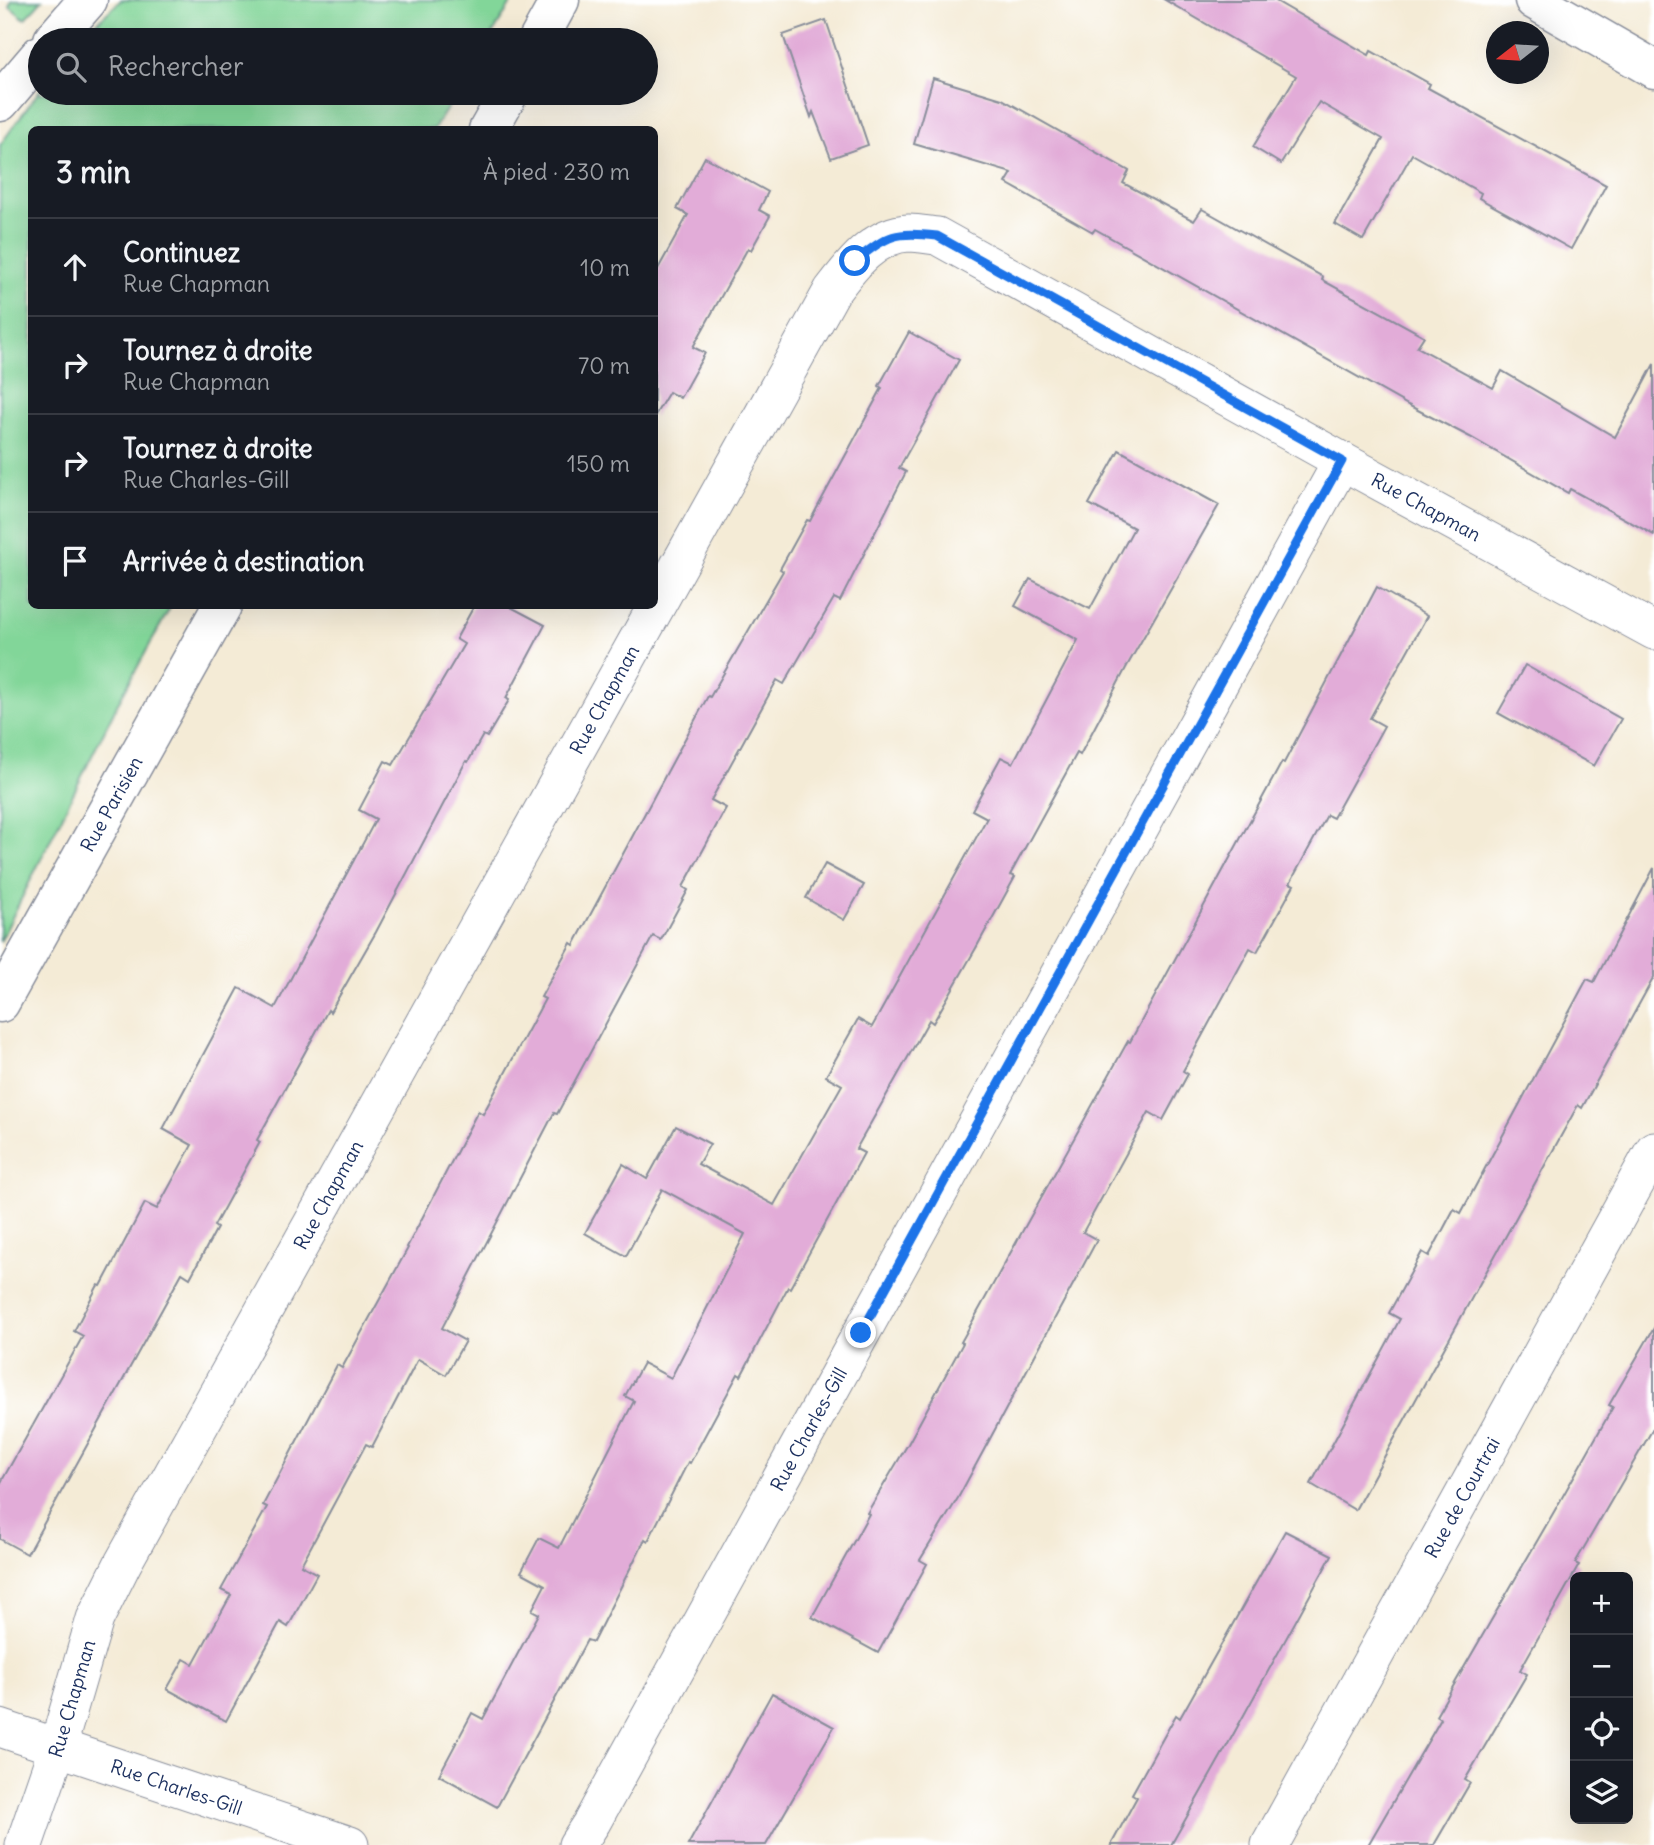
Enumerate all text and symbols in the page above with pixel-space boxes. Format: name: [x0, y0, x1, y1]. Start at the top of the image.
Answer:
north arrow: [1486, 21, 1549, 84]
search box: [28, 28, 658, 105]
icon: search: [52, 48, 90, 86]
text: Rechercher: [108, 50, 244, 83]
text: 3 min: [56, 153, 131, 191]
text: À pied · 230 m: [483, 157, 630, 186]
text: Continuez: [123, 236, 240, 269]
route start: [839, 245, 870, 276]
icon: ahead: [56, 248, 94, 286]
text: 10 m: [580, 253, 630, 282]
text: Rue Chapman: [123, 269, 270, 298]
text: Tournez à droite: [123, 334, 313, 367]
icon: right: [56, 346, 94, 384]
text: 70 m: [578, 351, 630, 380]
text: Rue Chapman: [123, 367, 270, 396]
text: Tournez à droite: [123, 432, 313, 465]
icon: right: [56, 444, 94, 482]
text: 150 m: [567, 449, 630, 478]
text: Rue Charles-Gill: [123, 465, 289, 494]
street label: Rue Chapman: [1367, 467, 1485, 547]
icon: arrive: [56, 542, 94, 580]
text: Arrivée à destination: [123, 545, 364, 578]
street label: Rue Chapman: [564, 641, 644, 759]
street label: Rue Parisien: [75, 752, 148, 856]
street label: Rue Chapman: [288, 1136, 368, 1254]
route end: [845, 1317, 876, 1348]
street label: Rue Charles-Gill: [765, 1363, 852, 1495]
street label: Rue de Courtrai: [1419, 1433, 1505, 1562]
map controls: [1570, 1572, 1633, 1824]
button: +: [1570, 1572, 1633, 1635]
button: −: [1570, 1635, 1633, 1698]
street label: Rue Chapman: [43, 1637, 100, 1761]
button: locate: [1570, 1698, 1633, 1761]
street label: Rue Charles-Gill: [107, 1754, 245, 1820]
button: layers: [1570, 1761, 1633, 1824]

